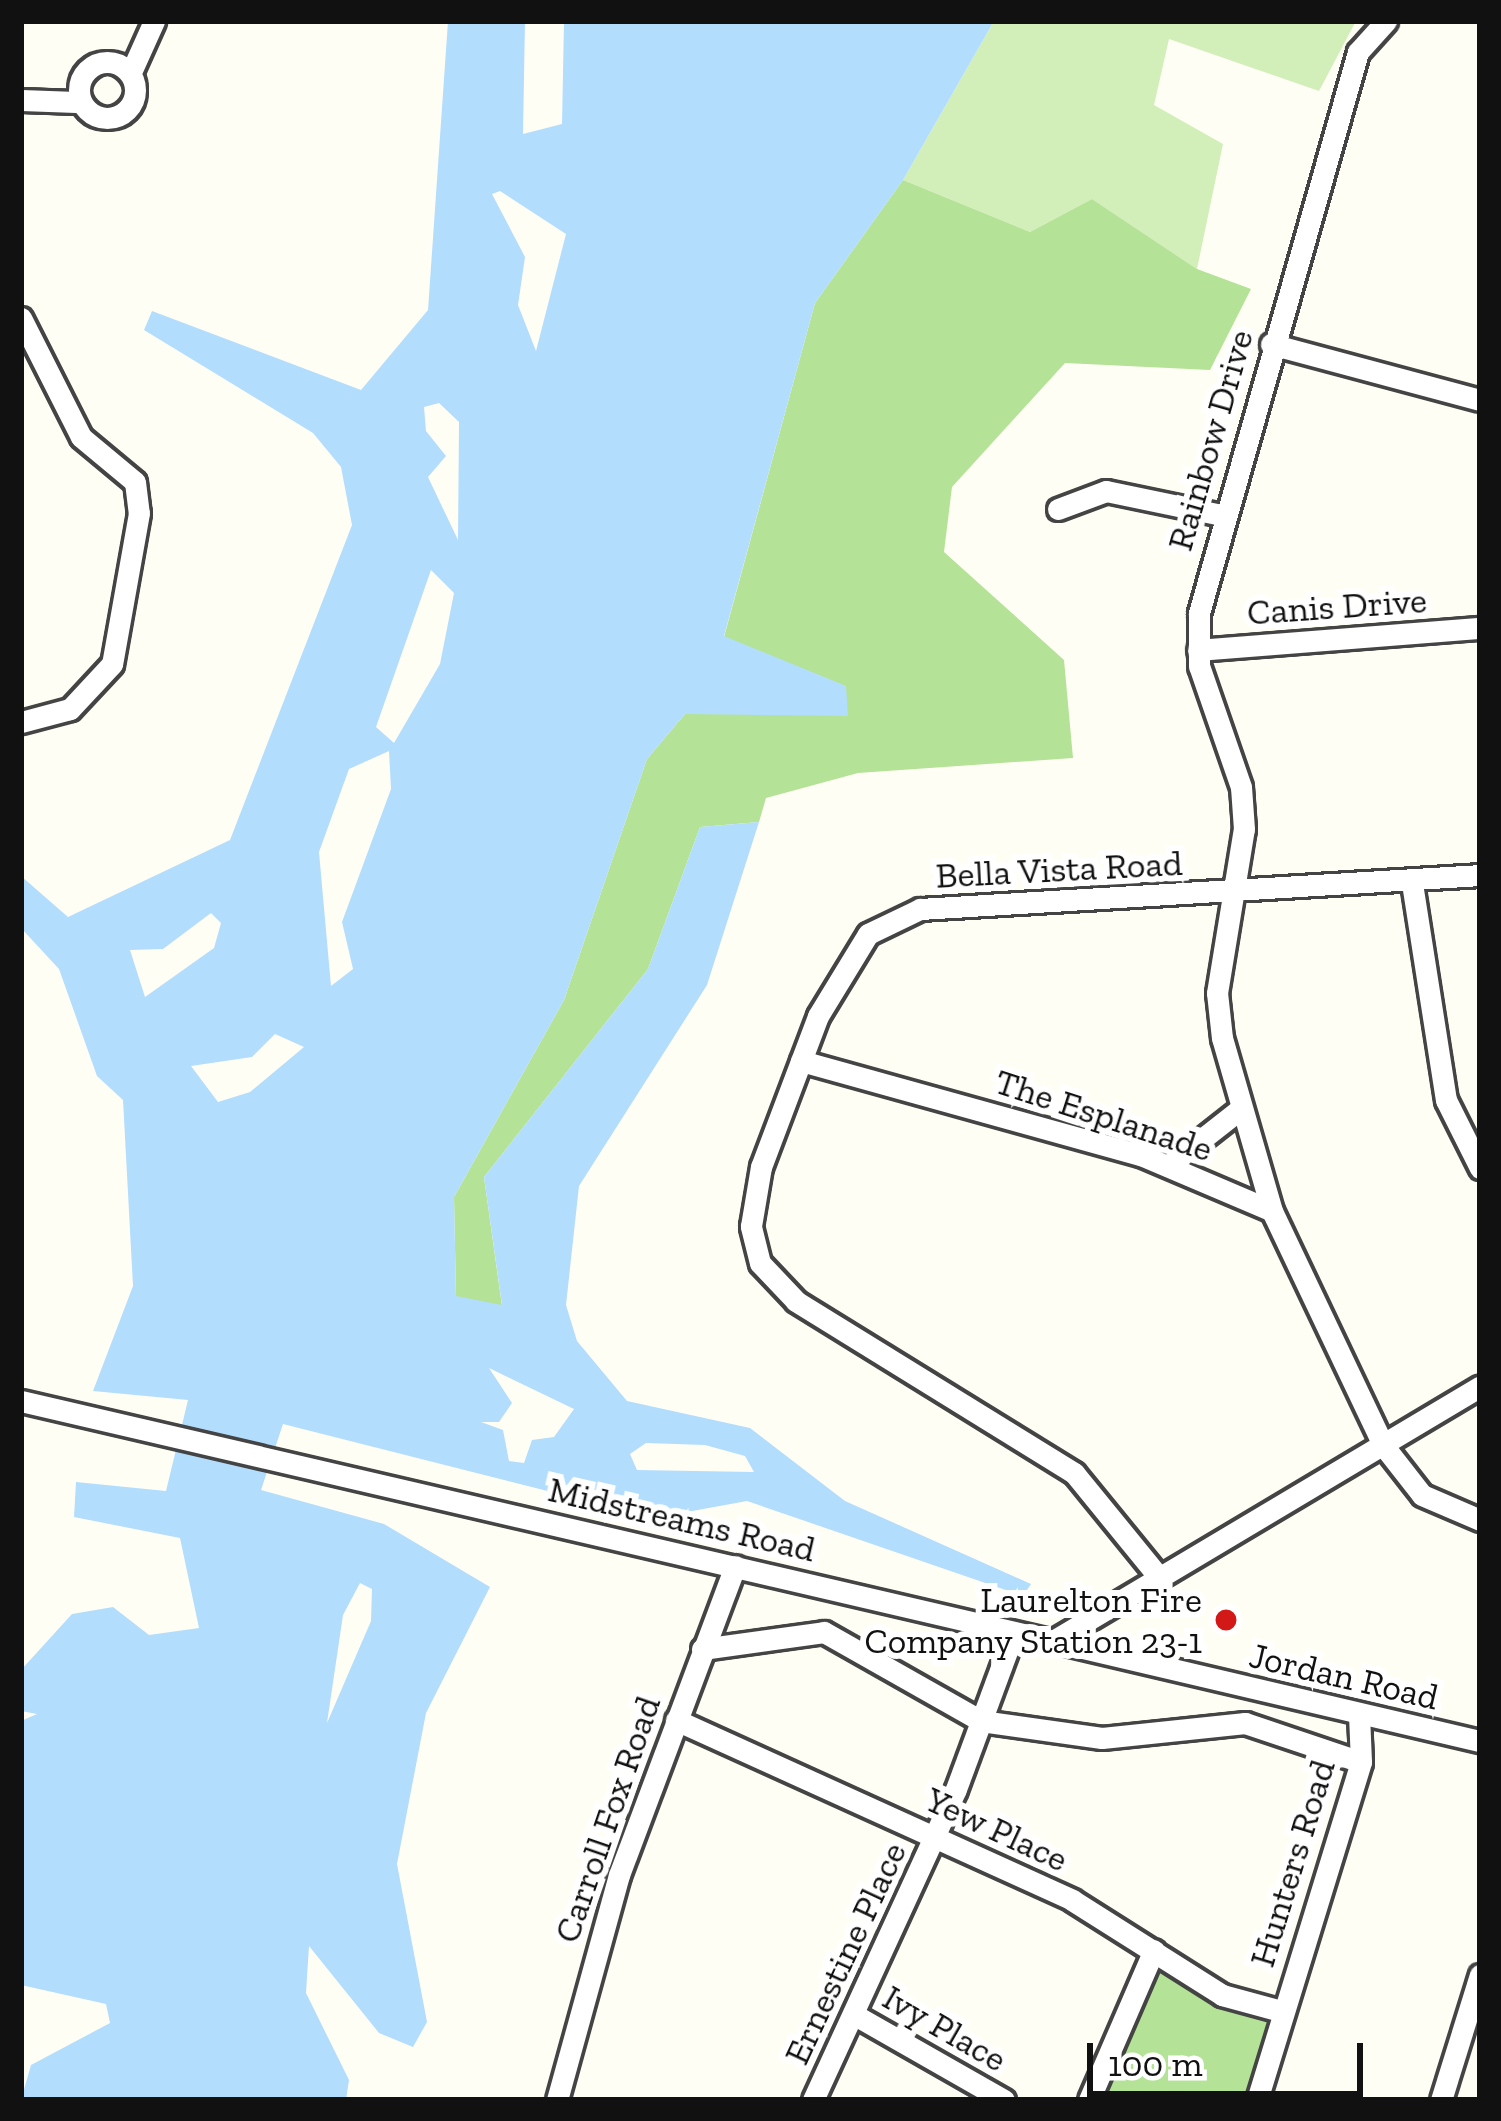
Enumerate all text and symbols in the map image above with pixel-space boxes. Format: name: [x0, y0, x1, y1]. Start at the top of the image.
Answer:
street label: Rainbow Drive: [1158, 324, 1262, 556]
street label: Canis Drive: [1246, 578, 1428, 634]
street label: Bella Vista Road: [934, 841, 1184, 897]
street label: The Esplanade: [990, 1060, 1218, 1170]
street label: Midstreams Road: [544, 1467, 820, 1571]
place label: Laurelton Fire Company Station 23-1: [864, 1577, 1202, 1662]
marker: Laurelton Fire Company Station 23-1: [1213, 1607, 1239, 1633]
street label: Jordan Road: [1245, 1633, 1443, 1719]
street label: Carroll Fox Road: [545, 1690, 669, 1948]
street label: Hunters Road: [1240, 1754, 1344, 1972]
street label: Yew Place: [919, 1777, 1075, 1881]
street label: Ernestine Place: [775, 1835, 915, 2071]
street label: Ivy Place: [875, 1975, 1015, 2081]
scale bar: [1093, 2019, 1369, 2093]
text: 100 m: [1108, 2042, 1203, 2085]

